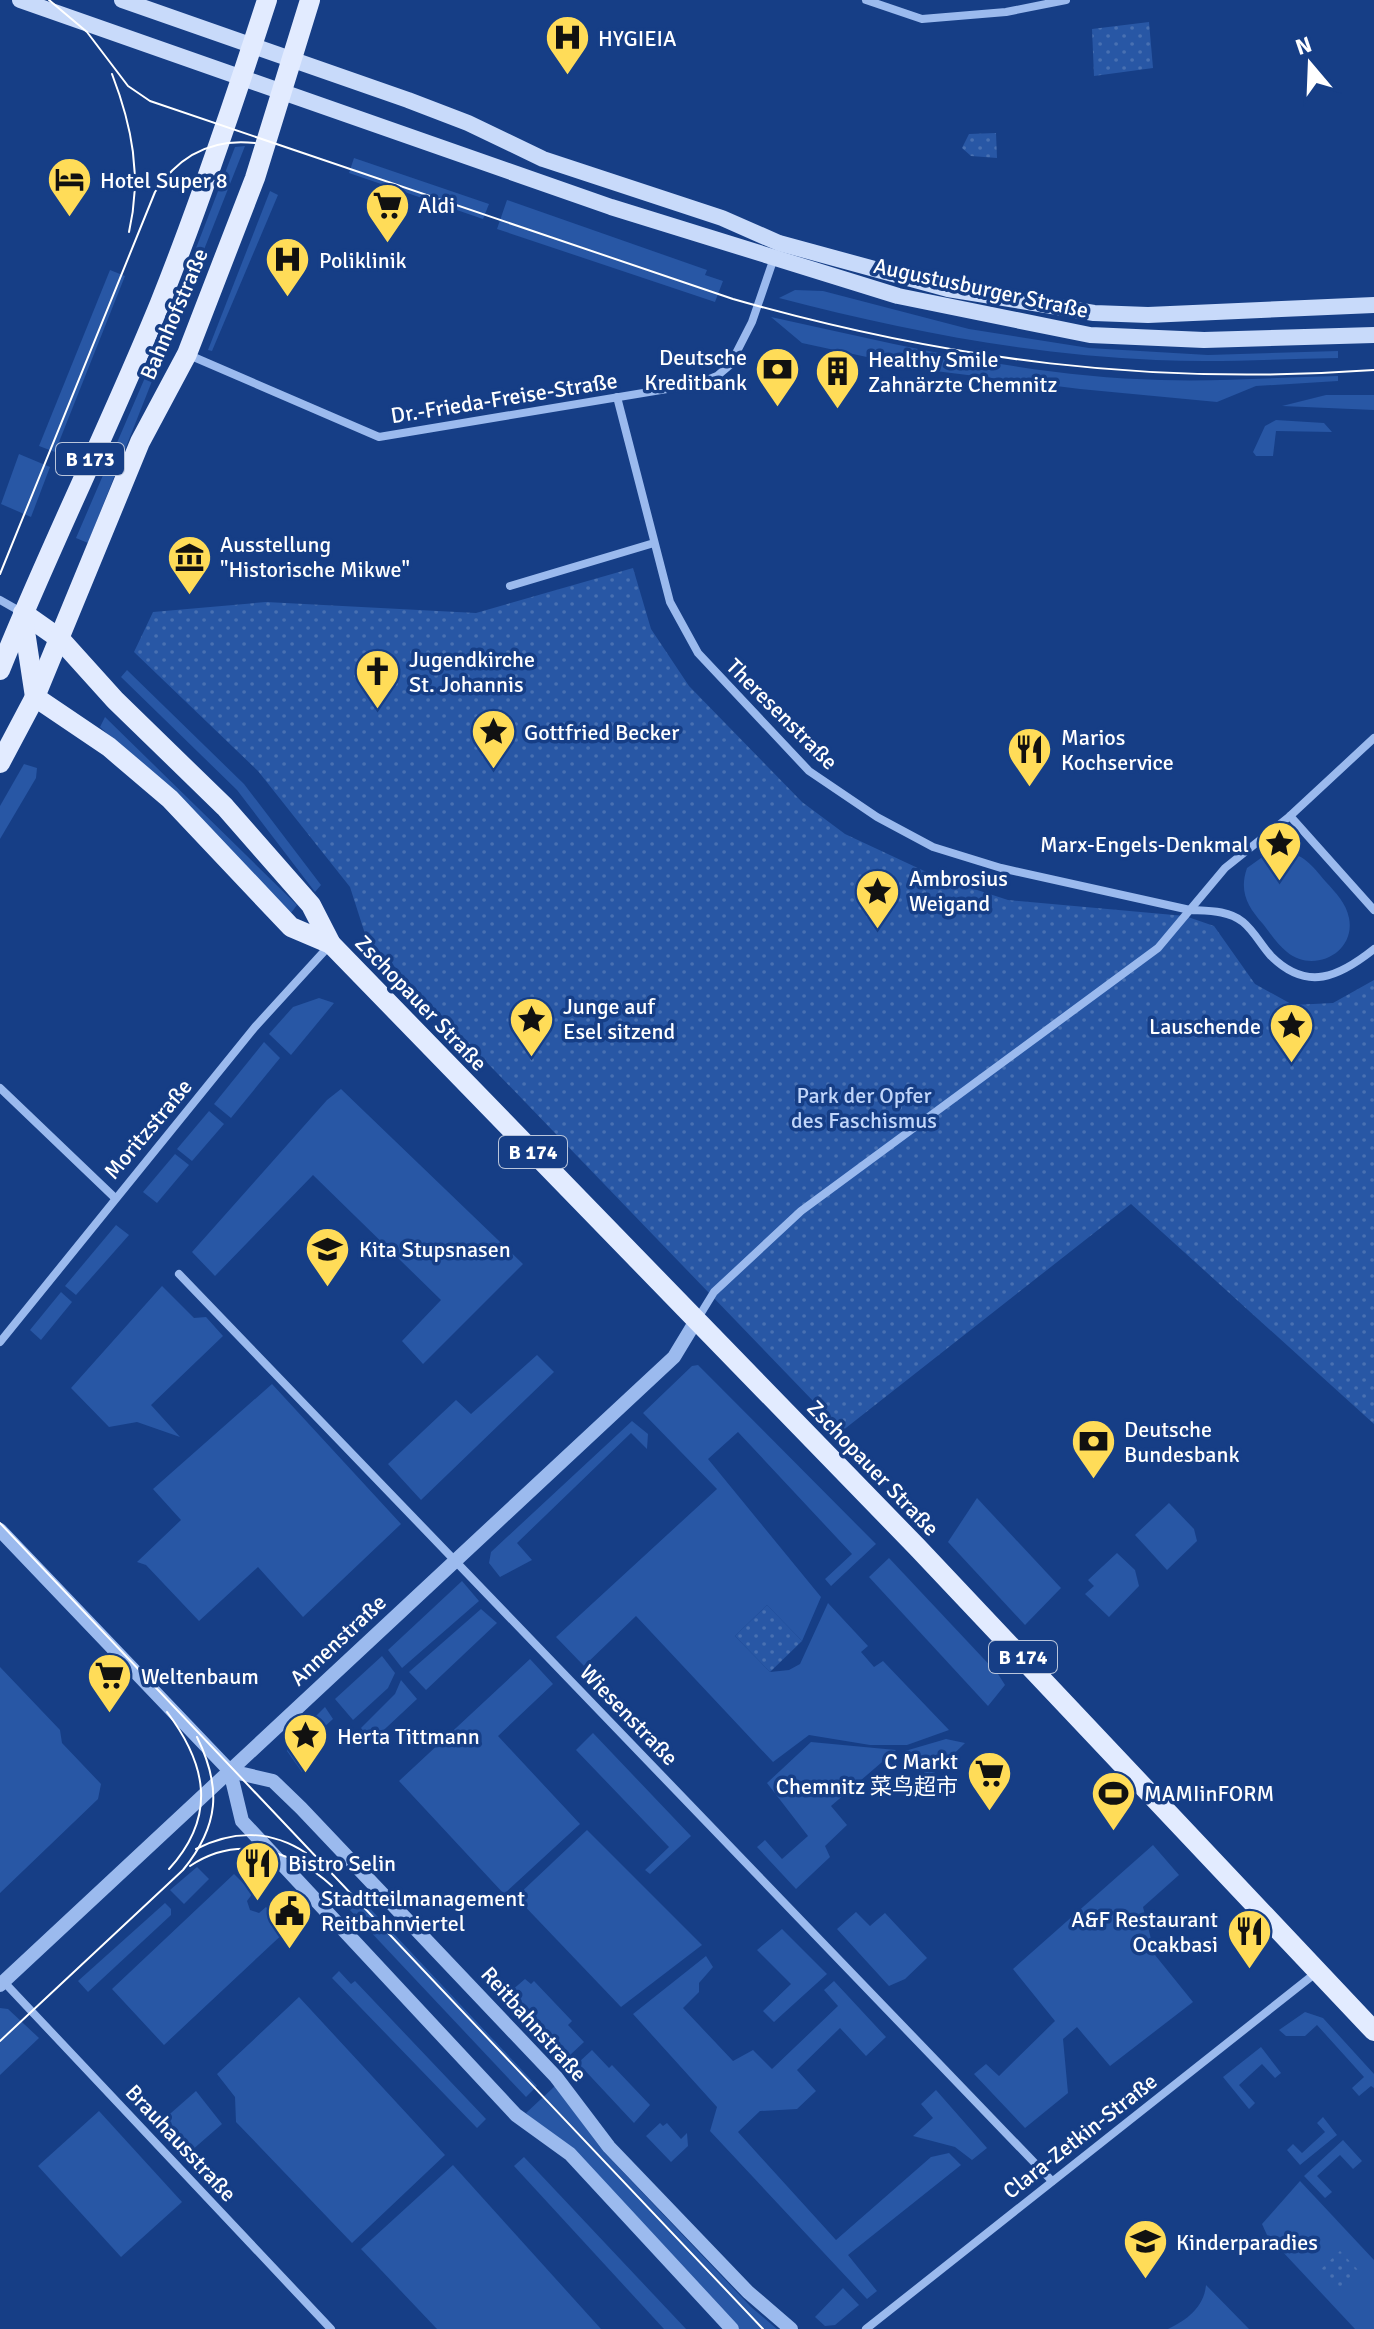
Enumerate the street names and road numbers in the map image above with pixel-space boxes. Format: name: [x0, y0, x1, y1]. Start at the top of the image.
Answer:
street label: Bahnhofstraße: [134, 244, 214, 384]
street label: Augustusburger Straße: [871, 252, 1091, 324]
street label: Dr.-Frieda-Freise-Straße: [389, 367, 619, 429]
road number: B 173: [56, 443, 124, 475]
street label: Theresenstraße: [721, 653, 843, 775]
street label: Zschopauer Straße: [349, 929, 493, 1077]
street label: Moritzstraße: [98, 1073, 198, 1185]
road number: B 174: [499, 1136, 567, 1168]
street label: Zschopauer Straße: [801, 1394, 945, 1542]
street label: Annenstraße: [284, 1589, 392, 1691]
road number: B 174: [989, 1641, 1057, 1673]
street label: Wiesenstraße: [574, 1659, 684, 1771]
street label: Reitbahnstraße: [475, 1961, 593, 2087]
street label: Clara-Zetkin-Straße: [998, 2067, 1162, 2205]
street label: Brauhausstraße: [120, 2079, 242, 2207]

